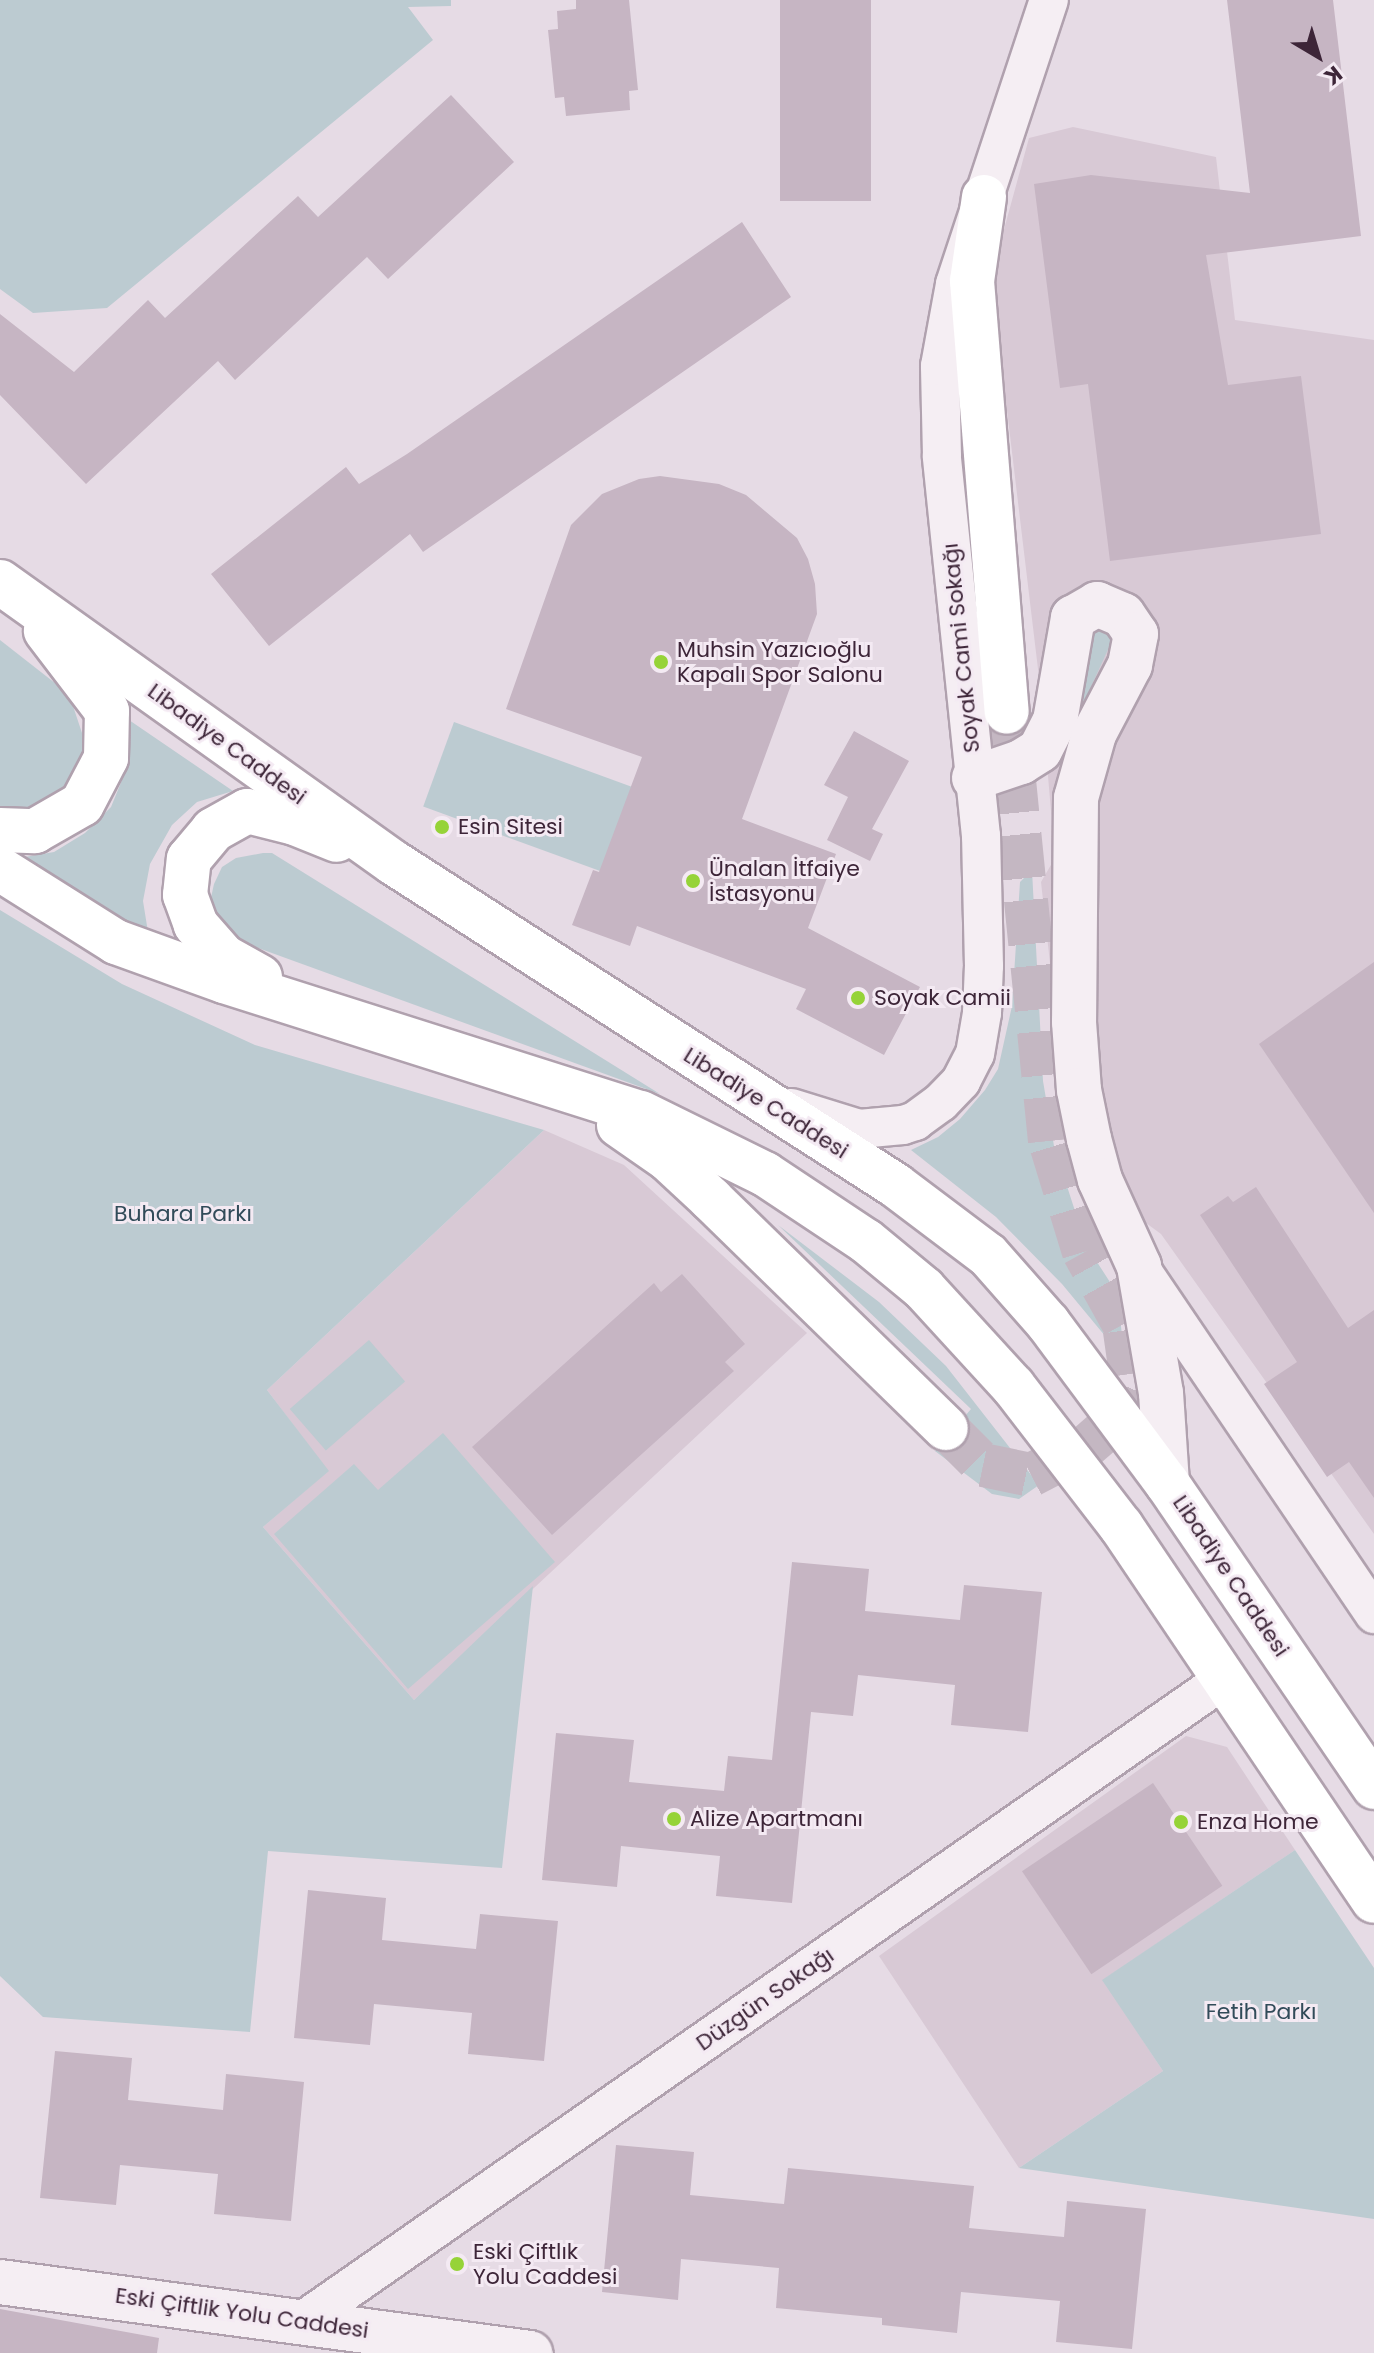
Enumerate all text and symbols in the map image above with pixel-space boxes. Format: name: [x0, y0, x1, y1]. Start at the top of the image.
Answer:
north arrow: [1278, 16, 1358, 96]
text: K: [1317, 58, 1349, 92]
street label: Soyak Cami Sokağı: [937, 542, 985, 754]
place label: Muhsin Yazıcıoğlu Kapalı Spor Salonu: [677, 636, 883, 688]
marker: Muhsin Yazıcıoğlu Kapalı Spor Salonu: [652, 653, 670, 671]
street label: Libadiye Caddesi: [143, 678, 311, 810]
place label: Esin Sitesi: [458, 814, 563, 840]
marker: Esin Sitesi: [433, 818, 451, 836]
place label: Ünalan İtfaiye İstasyonu: [709, 855, 860, 906]
marker: Ünalan İtfaiye İstasyonu: [684, 872, 702, 890]
place label: Soyak Camii: [874, 985, 1011, 1011]
marker: Soyak Camii: [849, 989, 867, 1007]
street label: Libadiye Caddesi: [679, 1042, 853, 1164]
park label: Buhara Parkı: [114, 1201, 252, 1227]
street label: Libadiye Caddesi: [1167, 1490, 1295, 1662]
place label: Alize Apartmanı: [690, 1806, 863, 1832]
place label: Enza Home: [1197, 1809, 1319, 1835]
marker: Alize Apartmanı: [665, 1810, 683, 1828]
marker: Enza Home: [1172, 1813, 1190, 1831]
street label: Düzgün Sokağı: [691, 1942, 839, 2056]
park label: Fetih Parkı: [1206, 1999, 1316, 2025]
place label: Eski Çiftlık Yolu Caddesi: [473, 2238, 617, 2290]
marker: Eski Çiftlık Yolu Caddesi: [448, 2255, 466, 2273]
street label: Eski Çiftlik Yolu Caddesi: [114, 2282, 370, 2344]

